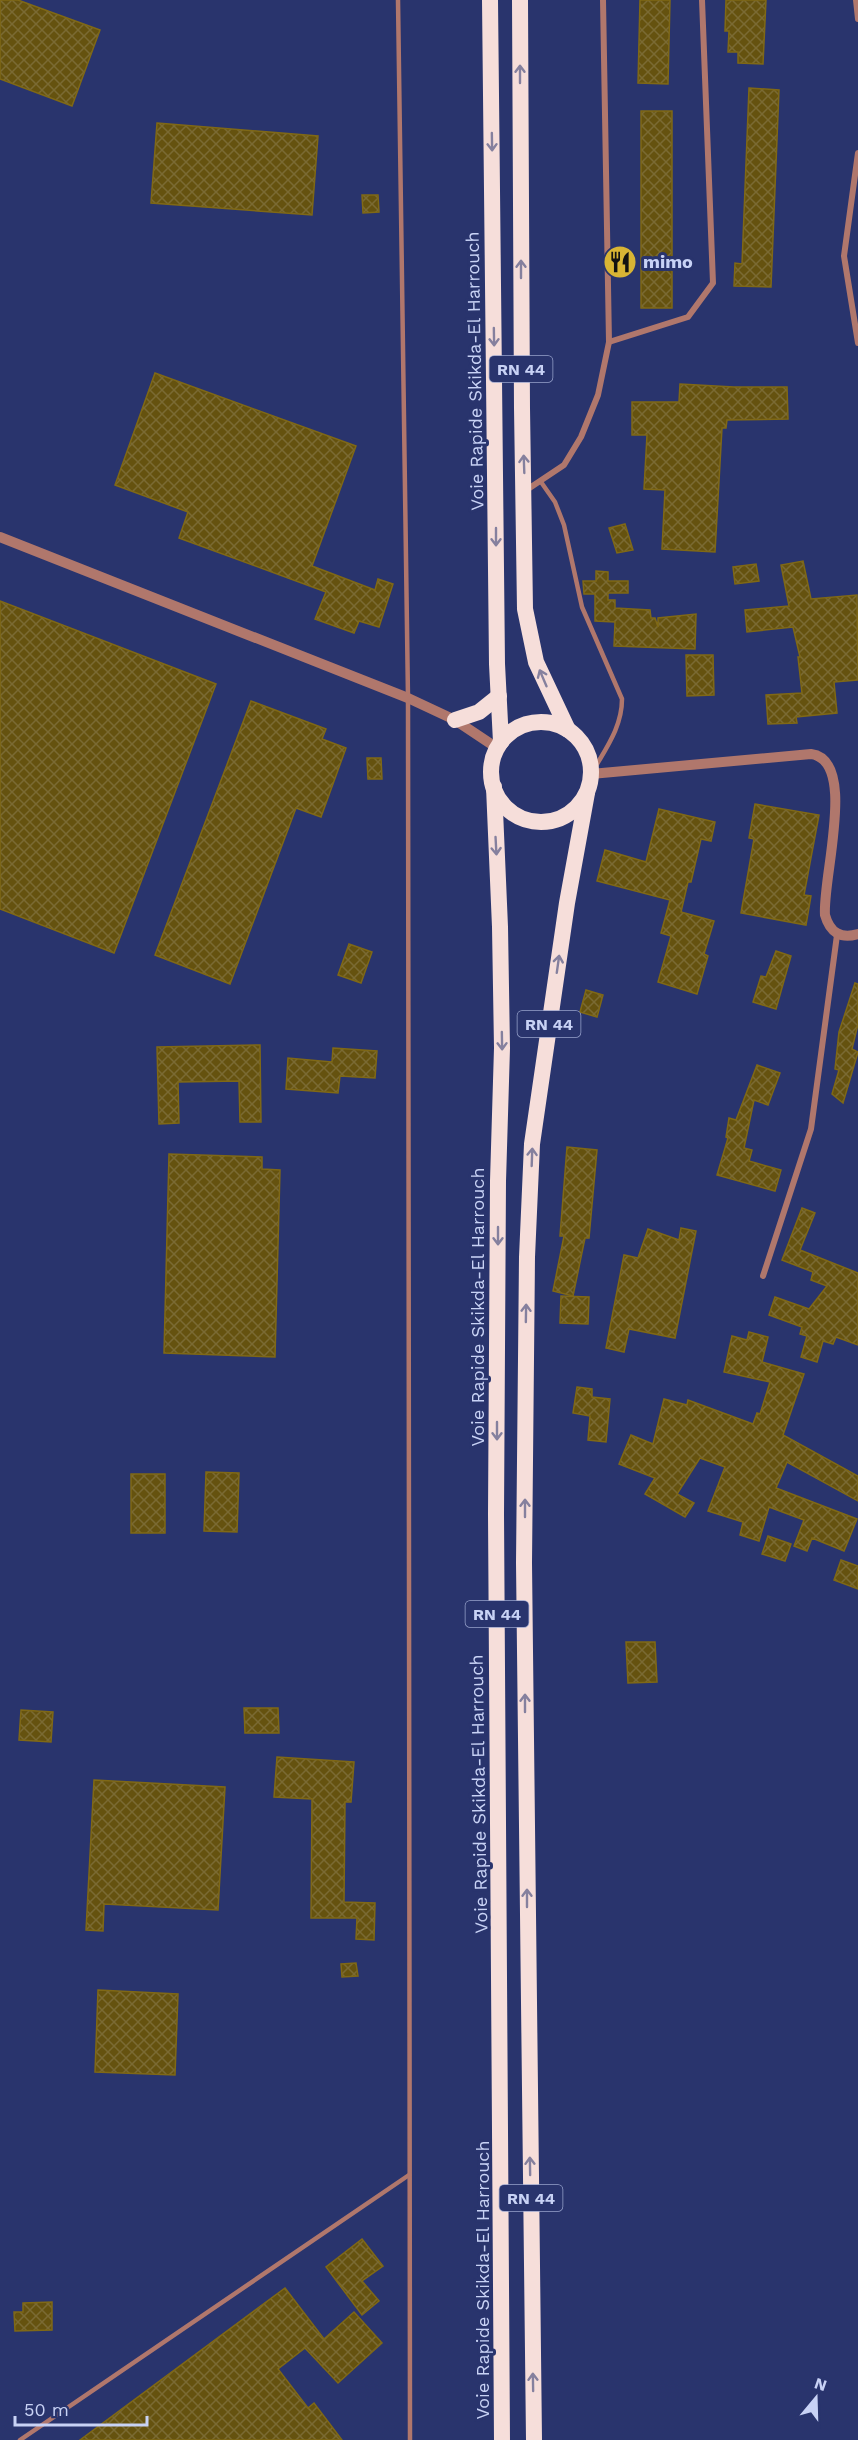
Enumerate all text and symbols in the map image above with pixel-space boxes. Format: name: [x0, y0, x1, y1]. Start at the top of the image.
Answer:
one-way arrow: [514, 65, 526, 85]
one-way arrow: [486, 132, 498, 152]
street label: Voie Rapide Skikda-El Harrouch: [462, 231, 487, 511]
restaurant icon: mimo: [602, 244, 638, 280]
place label: mimo: [643, 251, 693, 272]
one-way arrow: [515, 260, 527, 280]
one-way arrow: [488, 327, 500, 347]
road number: RN 44: [490, 356, 552, 382]
one-way arrow: [518, 454, 529, 474]
one-way arrow: [490, 527, 502, 547]
one-way arrow: [537, 669, 548, 687]
one-way arrow: [491, 835, 502, 855]
one-way arrow: [552, 954, 563, 974]
road number: RN 44: [518, 1011, 580, 1037]
one-way arrow: [496, 1030, 508, 1050]
one-way arrow: [526, 1147, 537, 1167]
street label: Voie Rapide Skikda-El Harrouch: [467, 1167, 488, 1447]
one-way arrow: [492, 1225, 504, 1245]
one-way arrow: [521, 1304, 532, 1324]
one-way arrow: [491, 1420, 503, 1440]
one-way arrow: [519, 1499, 531, 1519]
road number: RN 44: [466, 1601, 528, 1627]
street label: Voie Rapide Skikda-El Harrouch: [466, 1654, 491, 1934]
one-way arrow: [519, 1694, 531, 1714]
one-way arrow: [521, 1889, 533, 1909]
street label: Voie Rapide Skikda-El Harrouch: [472, 2140, 493, 2420]
one-way arrow: [524, 2156, 536, 2176]
road number: RN 44: [500, 2185, 562, 2211]
north arrow: [786, 2368, 846, 2428]
one-way arrow: [527, 2372, 539, 2392]
text: N: [812, 2373, 829, 2395]
scale bar: [15, 2389, 147, 2427]
text: 50 m: [24, 2399, 69, 2420]

